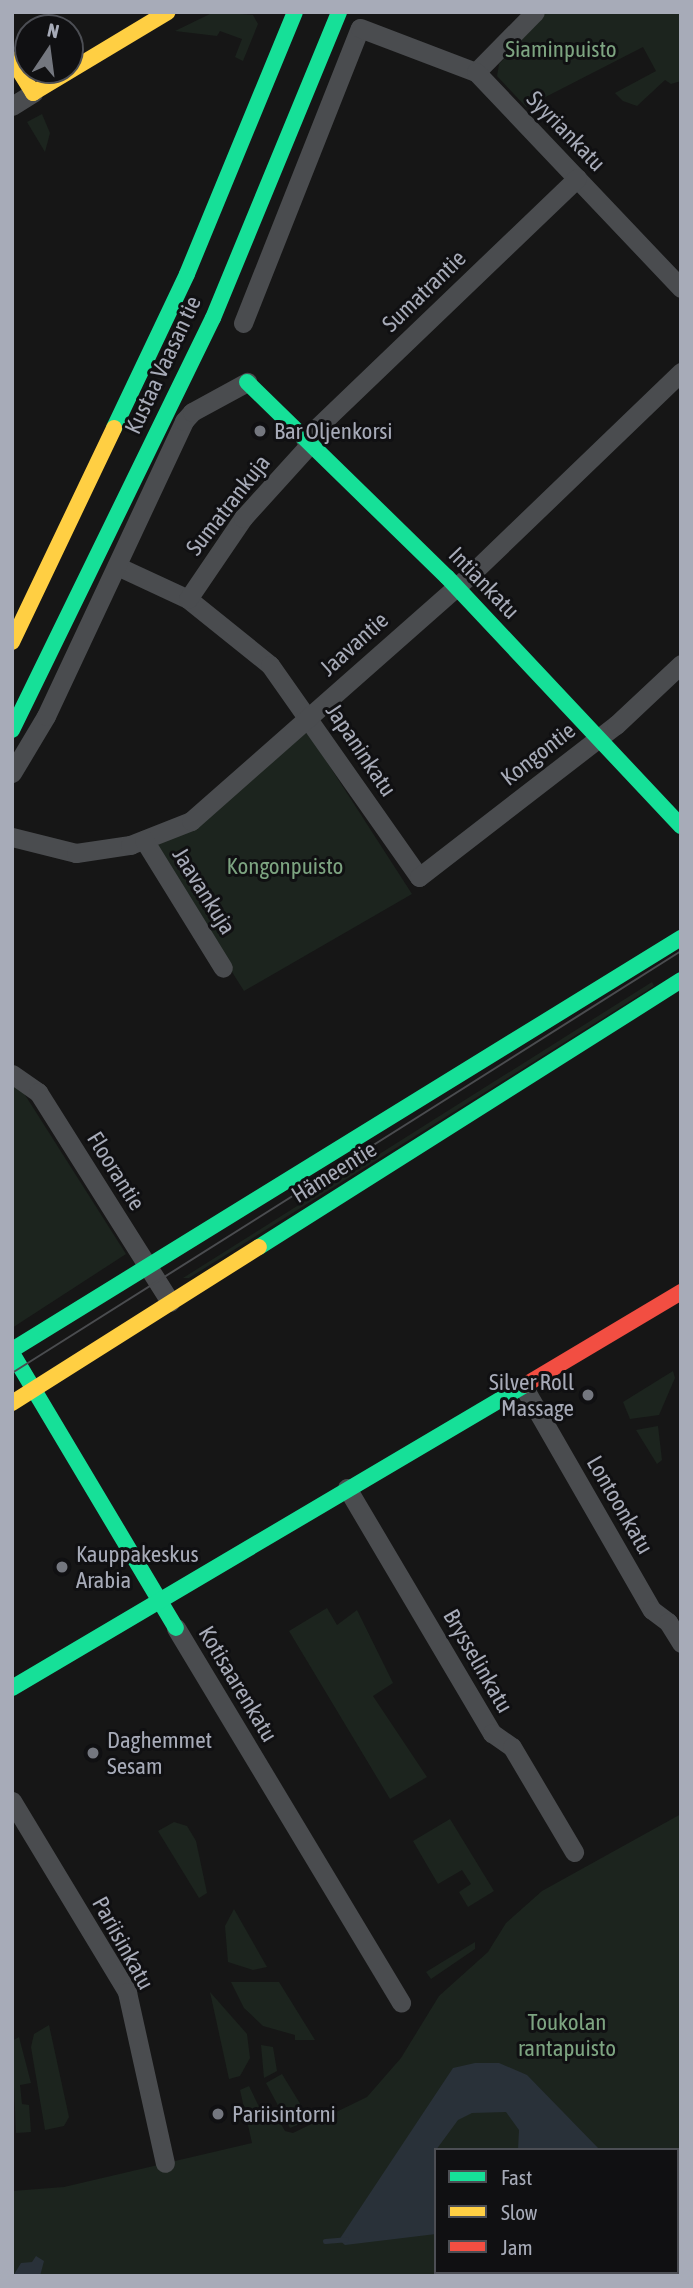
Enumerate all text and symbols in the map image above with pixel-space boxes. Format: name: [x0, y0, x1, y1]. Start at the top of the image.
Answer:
north arrow: [14, 14, 84, 84]
text: N: [45, 19, 61, 42]
park label: Siaminpuisto: [505, 35, 617, 63]
street label: Syyriankatu: [521, 85, 611, 177]
street label: Sumatrantie: [377, 245, 471, 337]
street label: Kustaa Vaasan tie: [119, 292, 207, 438]
place label: Bar Oljenkorsi: [274, 417, 393, 445]
marker: Bar Oljenkorsi: [252, 423, 268, 439]
street label: Sumatrankuja: [180, 449, 276, 561]
street label: Intiankatu: [443, 541, 525, 625]
street label: Jaavantie: [314, 606, 394, 682]
street label: Japaninkatu: [320, 698, 402, 802]
street label: Kongontie: [495, 716, 581, 792]
street label: Jaavankuja: [167, 843, 241, 939]
park label: Kongonpuisto: [227, 852, 343, 880]
street label: Floorantie: [81, 1127, 151, 1215]
street label: Hämeentie: [286, 1135, 382, 1209]
place label: Silver Roll Massage: [489, 1368, 574, 1422]
marker: Silver Roll Massage: [580, 1387, 596, 1403]
street label: Lontoonkatu: [581, 1451, 659, 1559]
place label: Kauppakeskus Arabia: [76, 1540, 199, 1594]
marker: Kauppakeskus Arabia: [54, 1559, 70, 1575]
street label: Brysselinkatu: [437, 1604, 519, 1718]
street label: Kotisaarenkatu: [193, 1621, 283, 1747]
place label: Daghemmet Sesam: [107, 1726, 212, 1780]
marker: Daghemmet Sesam: [85, 1745, 101, 1761]
street label: Pariisinkatu: [86, 1892, 160, 1994]
park label: Toukolan rantapuisto: [518, 2008, 616, 2062]
place label: Pariisintorni: [232, 2100, 336, 2128]
marker: Pariisintorni: [210, 2106, 226, 2122]
legend: [434, 2148, 679, 2274]
text: Fast: [501, 2165, 532, 2189]
text: Slow: [501, 2200, 537, 2224]
text: Jam: [501, 2235, 533, 2259]

